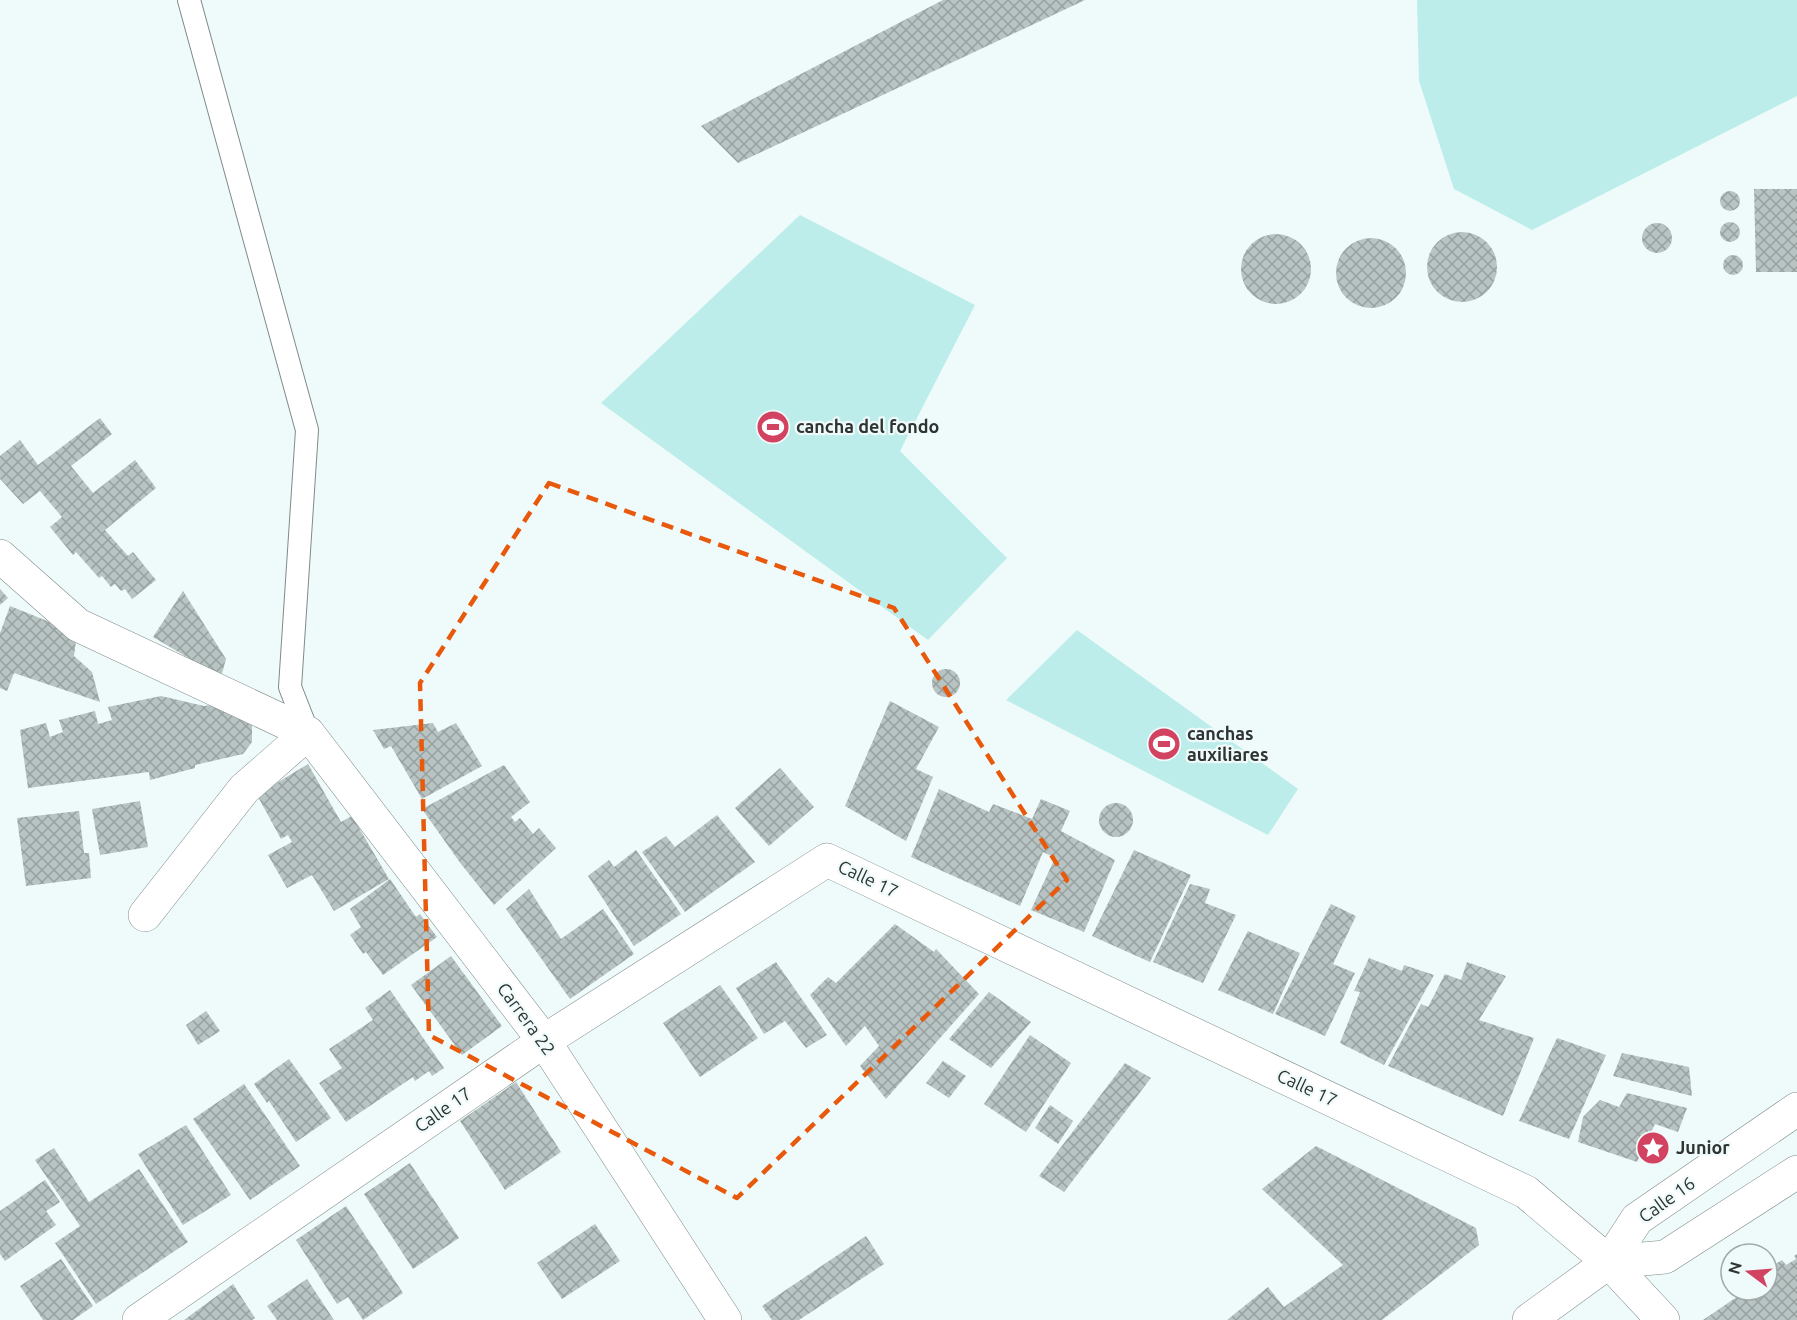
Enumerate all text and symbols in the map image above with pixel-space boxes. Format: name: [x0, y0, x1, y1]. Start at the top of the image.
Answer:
sports icon: cancha del fondo: [755, 409, 791, 445]
place label: cancha del fondo: [796, 416, 939, 436]
place label: canchas auxiliares: [1187, 723, 1268, 764]
sports icon: canchas auxiliares: [1146, 726, 1182, 762]
street label: Calle 17: [835, 855, 902, 901]
street label: Carrera 22: [494, 978, 560, 1058]
street label: Calle 17: [1274, 1064, 1341, 1110]
street label: Calle 17: [410, 1083, 474, 1136]
place icon: Junior: [1635, 1130, 1671, 1166]
place label: Junior: [1676, 1137, 1730, 1157]
street label: Calle 16: [1635, 1172, 1698, 1226]
north arrow: [1719, 1242, 1779, 1302]
text: N: [1724, 1260, 1745, 1276]

